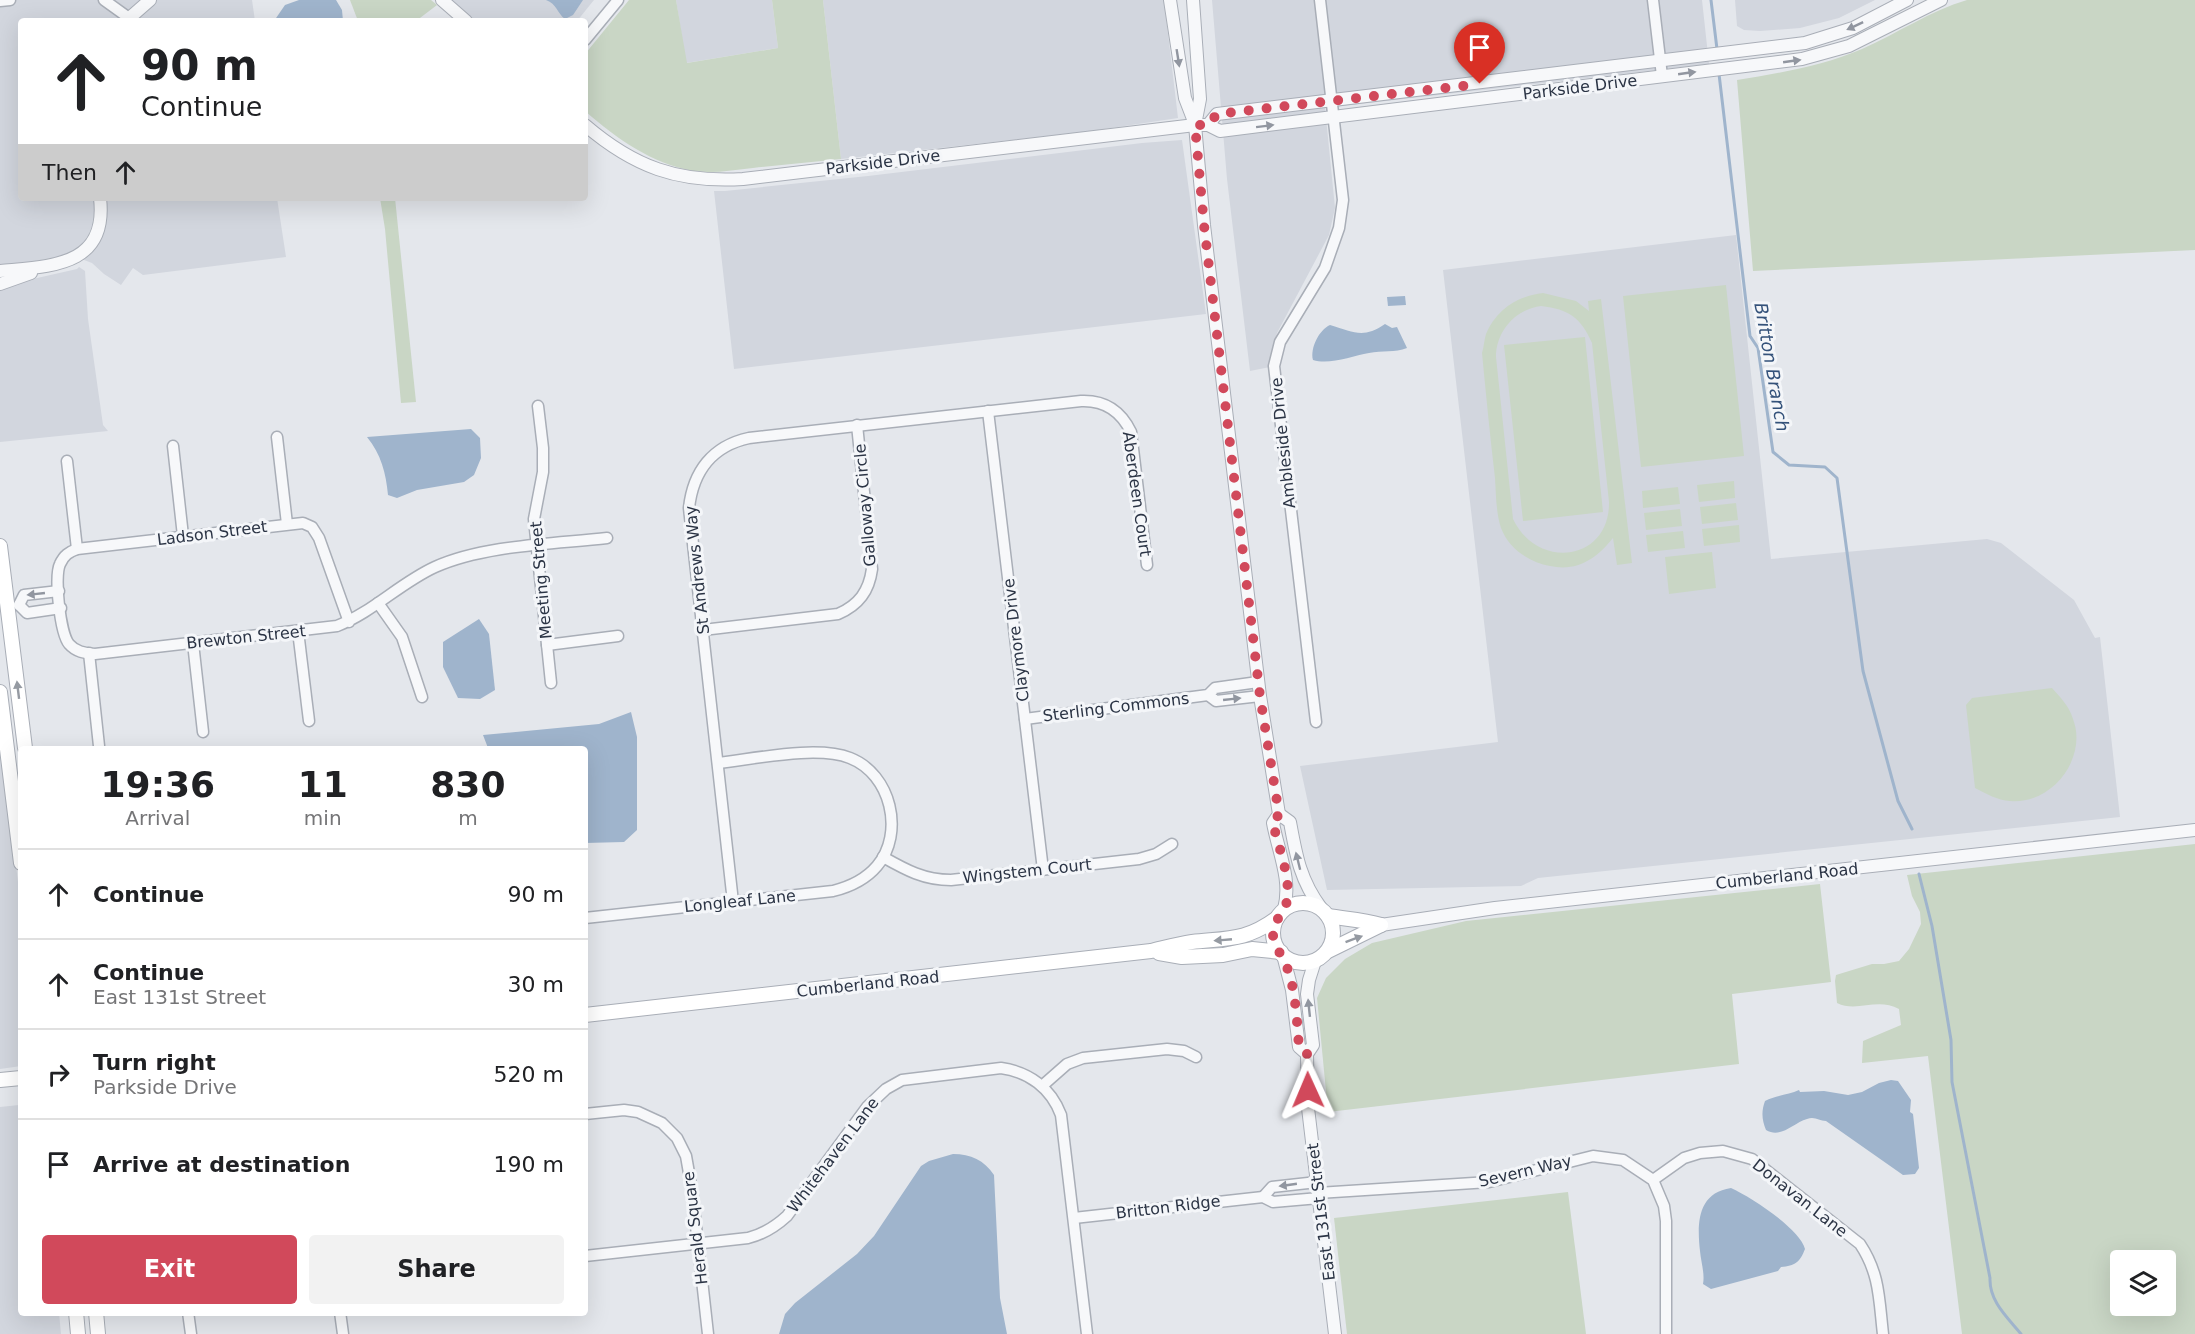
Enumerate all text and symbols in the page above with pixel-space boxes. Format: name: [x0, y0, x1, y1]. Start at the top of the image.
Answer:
pin: [1454, 22, 1505, 84]
one-way arrow: [1846, 22, 1863, 31]
icon: arrive: [1463, 31, 1496, 64]
text: 90 m: [141, 41, 258, 90]
icon: ahead: [42, 42, 120, 120]
one-way arrow: [1174, 49, 1183, 68]
one-way arrow: [1783, 56, 1802, 65]
one-way arrow: [1678, 68, 1697, 78]
street label: Parkside Drive: [1522, 71, 1638, 103]
text: Continue: [141, 91, 262, 122]
one-way arrow: [1255, 121, 1274, 130]
street label: Parkside Drive: [825, 146, 941, 178]
icon: ahead: [109, 156, 142, 189]
text: Then: [42, 160, 97, 185]
water label: Britton Branch: [1750, 301, 1794, 433]
street label: Ambleside Drive: [1267, 377, 1299, 509]
street label: Aberdeen Court: [1119, 430, 1155, 558]
street label: Galloway Circle: [850, 443, 880, 567]
street label: St Andrews Way: [681, 505, 713, 635]
street label: Ladson Street: [156, 517, 268, 549]
street label: Meeting Street: [526, 520, 556, 640]
street label: Claymore Drive: [999, 577, 1033, 703]
one-way arrow: [26, 589, 45, 599]
street label: Brewton Street: [185, 621, 307, 653]
one-way arrow: [13, 681, 23, 700]
street label: Sterling Commons: [1042, 689, 1190, 725]
one-way arrow: [1223, 694, 1242, 704]
text: 19:36: [101, 764, 215, 805]
text: 11: [298, 764, 348, 805]
text: 830: [430, 764, 505, 805]
text: Arrival: [125, 806, 190, 830]
text: min: [304, 806, 342, 830]
text: m: [458, 806, 478, 830]
one-way arrow: [1292, 852, 1302, 870]
street label: Wingstem Court: [962, 855, 1092, 887]
street label: Cumberland Road: [1715, 859, 1859, 893]
icon: ahead: [42, 878, 75, 911]
text: Continue: [93, 882, 204, 907]
text: 90 m: [508, 882, 564, 907]
street label: Longleaf Lane: [683, 886, 797, 916]
one-way arrow: [1346, 933, 1364, 943]
one-way arrow: [1214, 935, 1233, 945]
text: Continue: [93, 960, 204, 985]
street label: Cumberland Road: [796, 967, 940, 1001]
icon: ahead: [42, 968, 75, 1001]
text: 30 m: [508, 972, 564, 997]
text: East 131st Street: [93, 985, 266, 1009]
one-way arrow: [1304, 998, 1314, 1017]
text: Turn right: [93, 1050, 216, 1075]
icon: right: [42, 1058, 75, 1091]
position arrow: [1276, 1058, 1340, 1122]
text: 520 m: [494, 1062, 564, 1087]
text: Parkside Drive: [93, 1075, 237, 1099]
street label: Whitehaven Lane: [783, 1093, 883, 1217]
street label: East 131st Street: [1303, 1142, 1339, 1282]
icon: arrive: [42, 1148, 75, 1181]
street label: Severn Way: [1477, 1151, 1573, 1191]
text: Arrive at destination: [93, 1152, 350, 1177]
text: 190 m: [494, 1152, 564, 1177]
street label: Donavan Lane: [1749, 1155, 1851, 1241]
street label: Herald Square: [679, 1170, 711, 1286]
one-way arrow: [1278, 1181, 1297, 1190]
street label: Britton Ridge: [1115, 1191, 1221, 1223]
button: Exit: [42, 1235, 297, 1304]
button: Share: [309, 1235, 564, 1304]
map controls: [2110, 1250, 2176, 1316]
button: layers: [2110, 1250, 2176, 1316]

